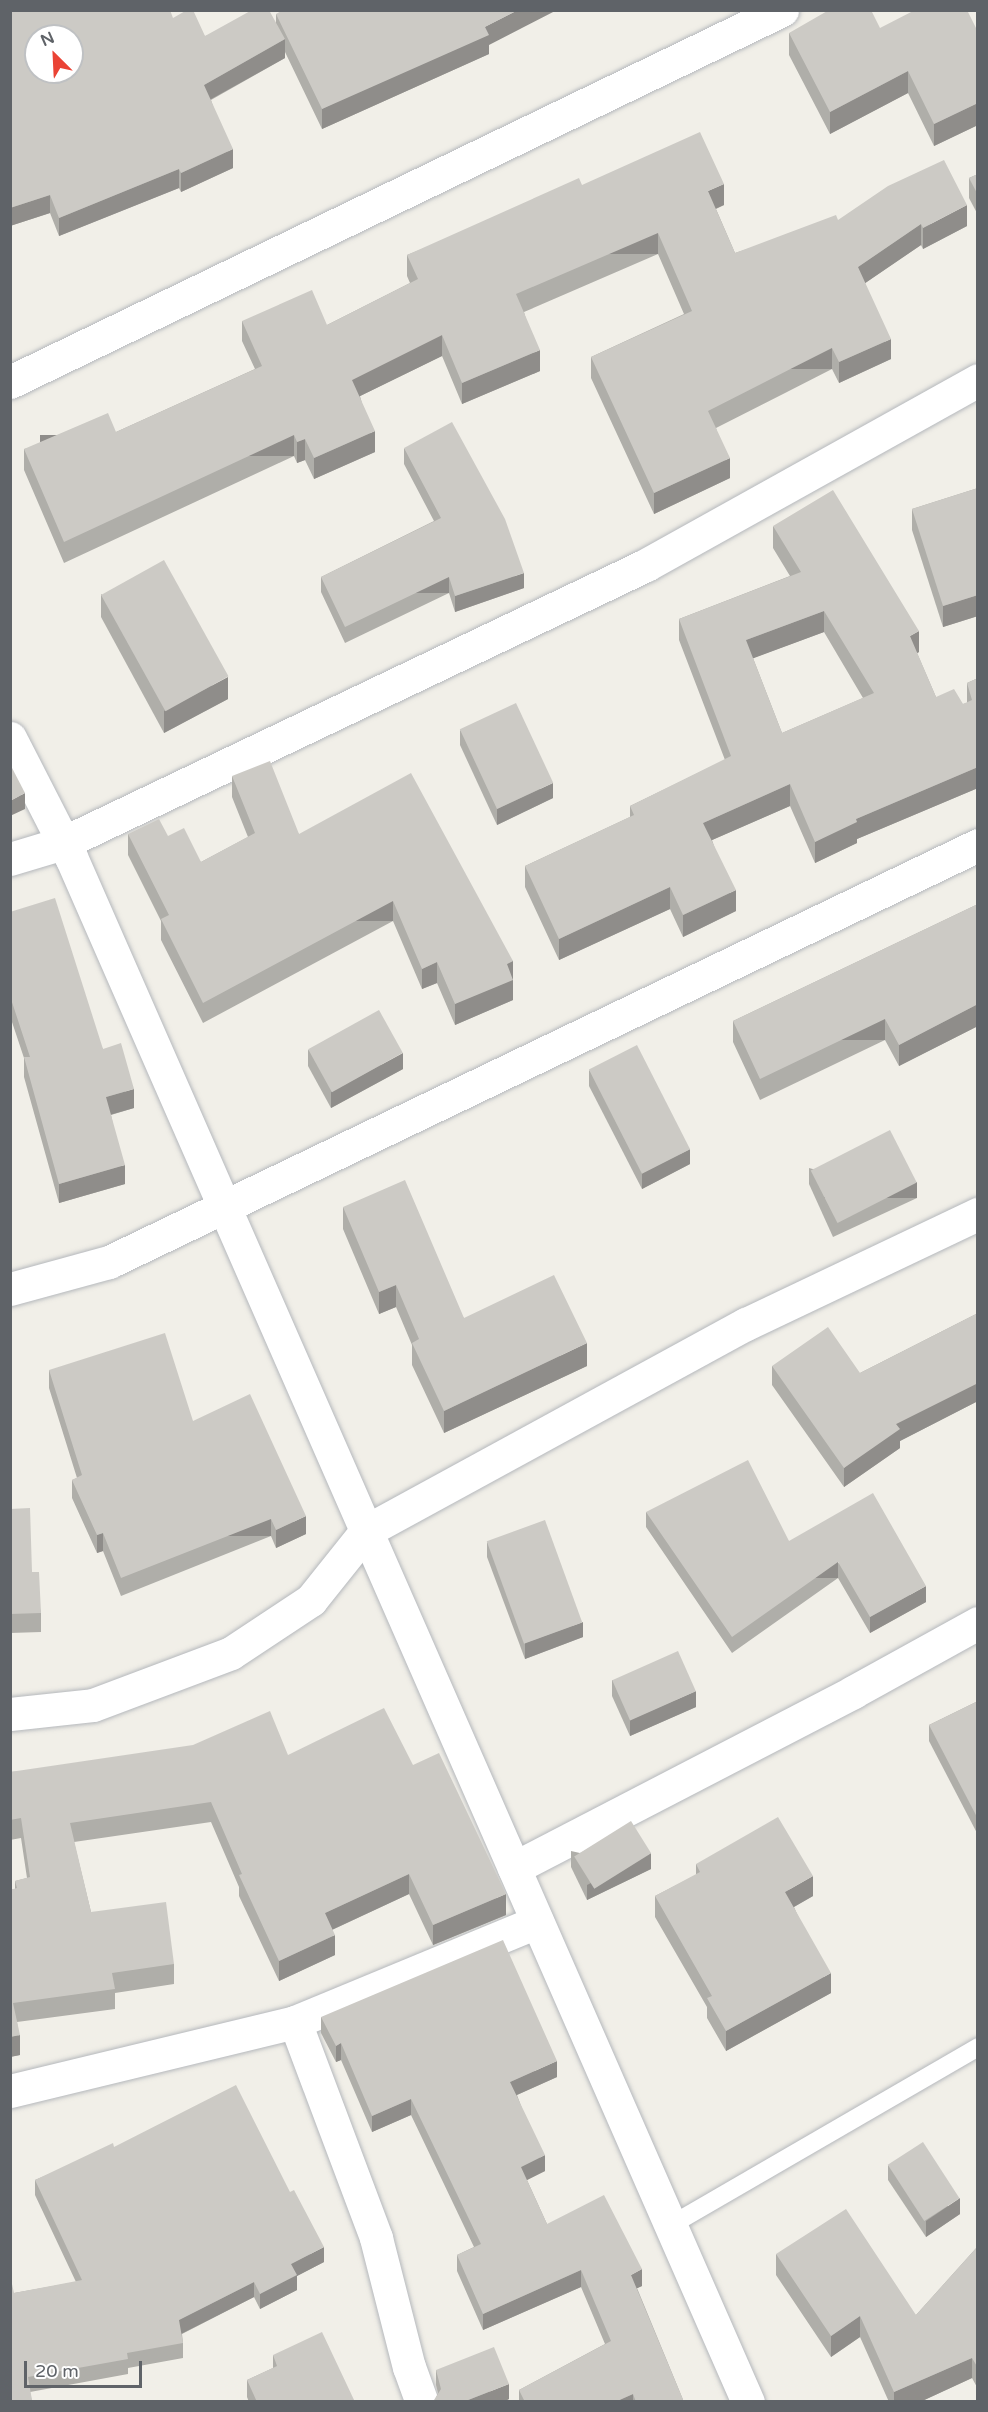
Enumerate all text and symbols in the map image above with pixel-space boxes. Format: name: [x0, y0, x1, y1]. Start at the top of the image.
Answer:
north arrow: [24, 24, 84, 84]
text: N: [38, 28, 57, 51]
scale bar: [27, 2349, 146, 2387]
text: 20 m: [35, 2360, 79, 2382]

